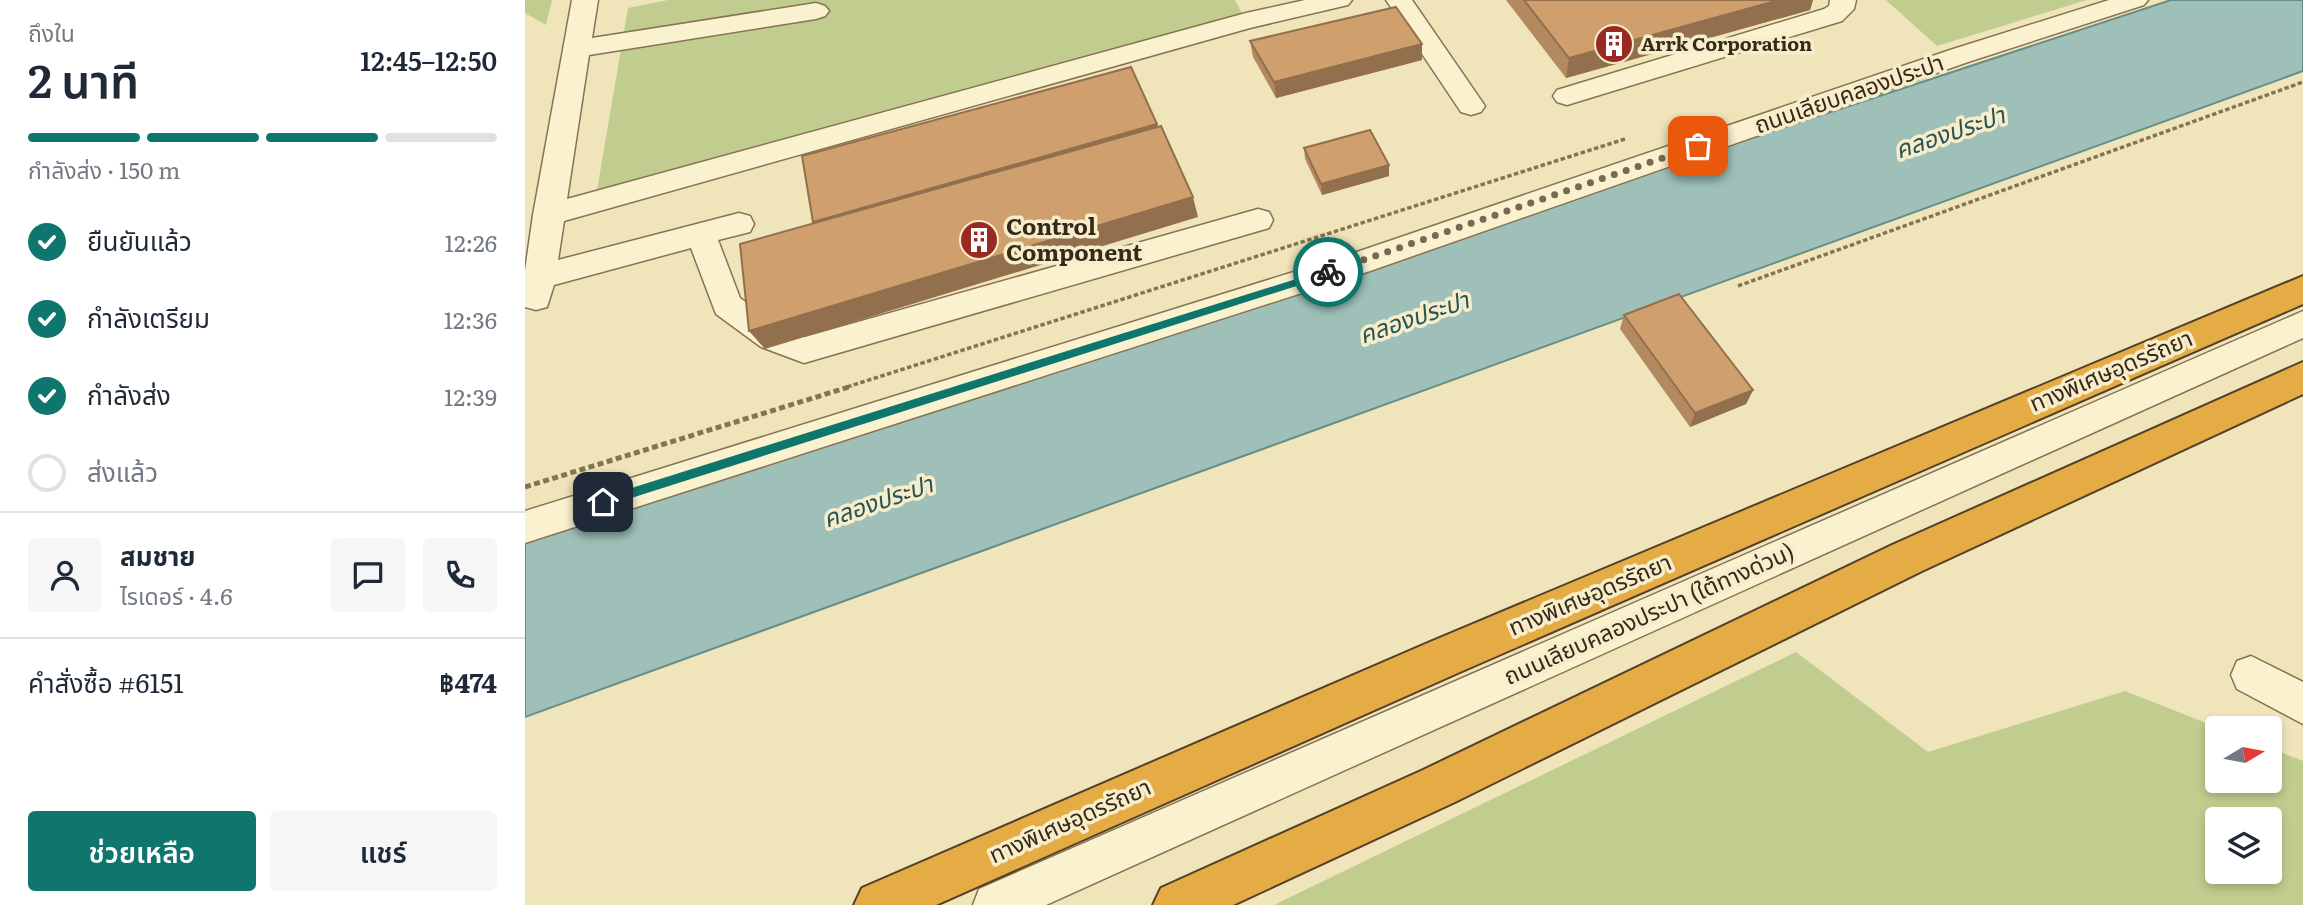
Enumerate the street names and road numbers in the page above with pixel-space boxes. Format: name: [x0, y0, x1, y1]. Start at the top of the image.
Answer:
street label: ถนนเลียบคลองประปา: [1749, 44, 1948, 140]
street label: ทางพิเศษอุดรรัถยา: [2023, 320, 2197, 419]
street label: ถนนเลียบคลองประปา (ใต้ทางด่วน): [1498, 533, 1799, 692]
street label: ทางพิเศษอุดรรัถยา: [1502, 544, 1676, 643]
street label: ทางพิเศษอุดรรัถยา: [983, 768, 1156, 870]

